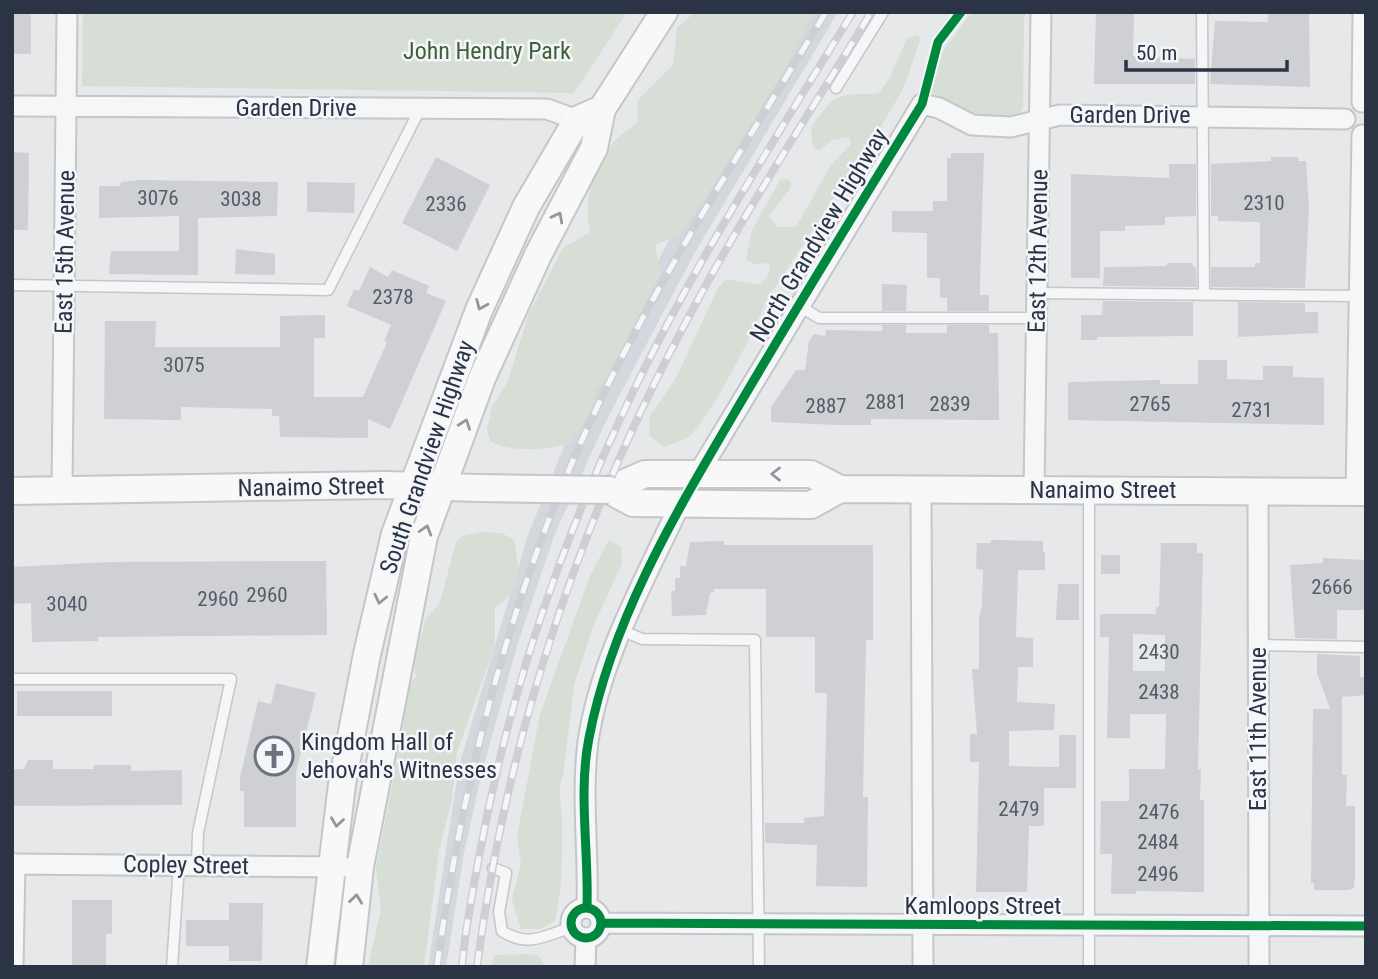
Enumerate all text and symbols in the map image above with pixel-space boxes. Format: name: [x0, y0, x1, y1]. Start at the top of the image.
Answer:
scale bar: [1126, 28, 1287, 72]
park label: John Hendry Park: [403, 37, 571, 65]
text: 50 m: [1136, 41, 1177, 65]
street label: Garden Drive: [236, 94, 356, 122]
street label: Garden Drive: [1070, 101, 1190, 129]
street label: North Grandview Highway: [744, 123, 894, 347]
street label: East 12th Avenue: [1023, 169, 1053, 333]
street label: East 15th Avenue: [50, 170, 80, 334]
house number: 3076: [137, 186, 179, 210]
house number: 3038: [220, 187, 262, 211]
house number: 2310: [1243, 191, 1285, 215]
house number: 2336: [425, 192, 467, 216]
one-way arrow: [549, 212, 563, 224]
house number: 2378: [372, 285, 414, 309]
one-way arrow: [475, 298, 489, 311]
street label: South Grandview Highway: [374, 337, 480, 577]
house number: 3075: [163, 353, 205, 377]
house number: 2881: [865, 390, 907, 414]
house number: 2839: [929, 392, 971, 416]
house number: 2765: [1129, 392, 1171, 416]
house number: 2887: [805, 394, 847, 418]
house number: 2731: [1231, 398, 1273, 422]
one-way arrow: [457, 419, 471, 431]
one-way arrow: [770, 466, 780, 482]
street label: Nanaimo Street: [237, 472, 385, 502]
street label: Nanaimo Street: [1030, 476, 1176, 504]
one-way arrow: [418, 525, 432, 537]
house number: 2666: [1311, 575, 1353, 599]
house number: 2960: [246, 583, 288, 607]
house number: 2960: [197, 587, 239, 611]
house number: 3040: [46, 592, 88, 616]
one-way arrow: [374, 593, 388, 605]
house number: 2430: [1138, 640, 1180, 664]
street label: East 11th Avenue: [1244, 647, 1272, 811]
house number: 2438: [1138, 680, 1180, 704]
place label: Kingdom Hall of Jehovah's Witnesses: [301, 728, 497, 784]
church icon: Kingdom Hall of Jehovah's Witnesses: [253, 735, 295, 777]
house number: 2479: [998, 797, 1040, 821]
house number: 2476: [1138, 800, 1180, 824]
one-way arrow: [330, 816, 345, 828]
house number: 2484: [1137, 830, 1179, 854]
street label: Copley Street: [123, 850, 249, 880]
house number: 2496: [1137, 862, 1179, 886]
street label: Kamloops Street: [905, 892, 1061, 920]
one-way arrow: [349, 893, 364, 905]

